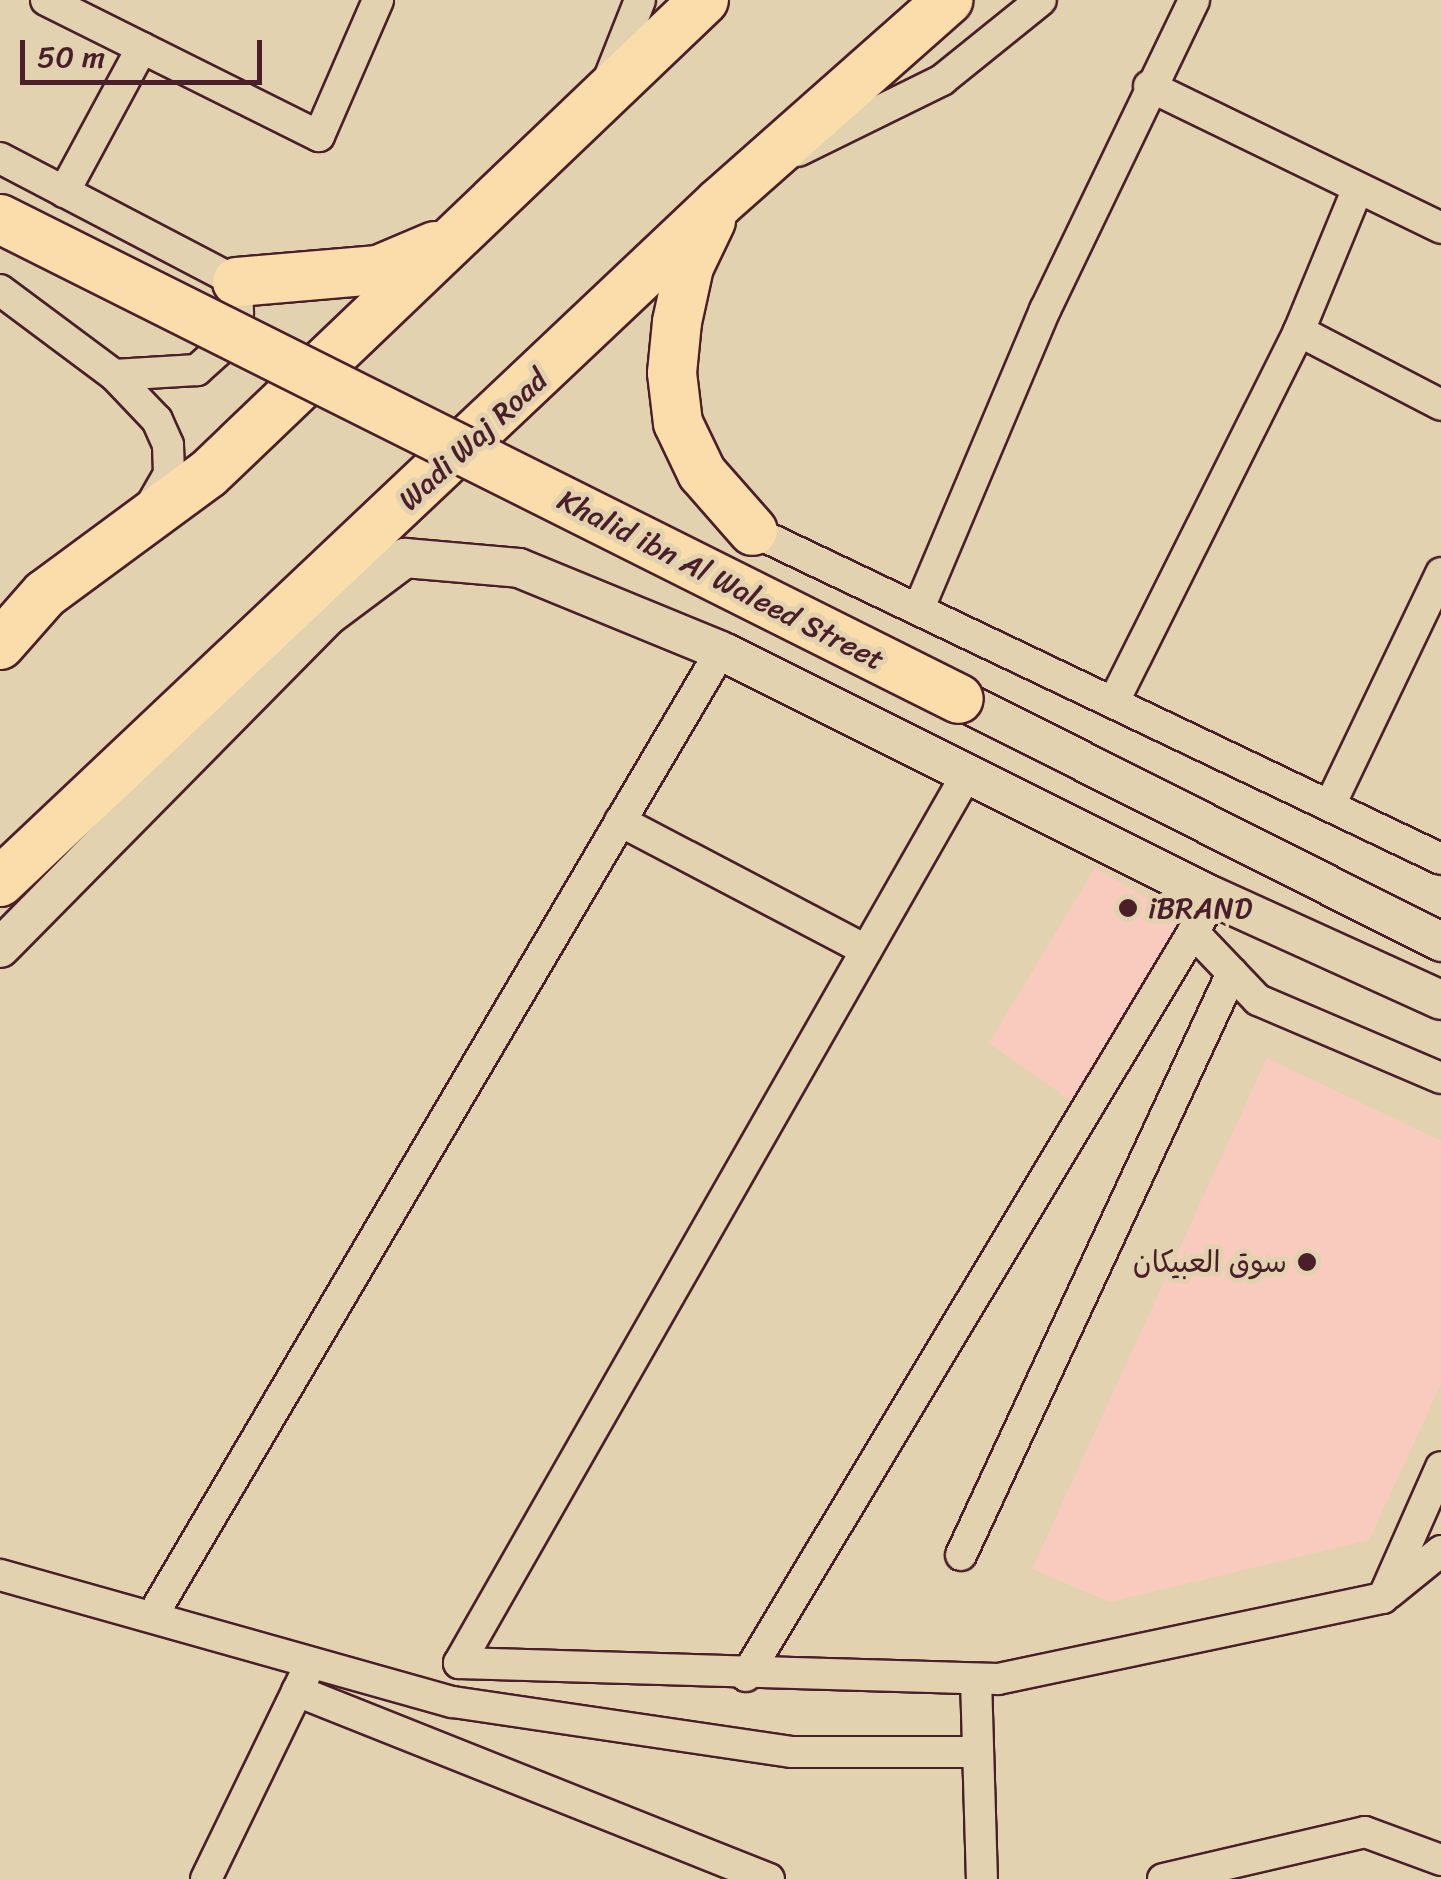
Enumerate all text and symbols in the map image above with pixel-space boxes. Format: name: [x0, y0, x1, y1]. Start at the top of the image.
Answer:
scale bar: [25, 20, 268, 82]
text: 50 m: [37, 30, 105, 84]
street label: Wadi Waj Road: [391, 362, 555, 518]
street label: Khalid ibn Al Waleed Street: [552, 482, 890, 678]
place label: iBRAND: [1148, 890, 1252, 926]
marker: iBRAND: [1117, 897, 1139, 919]
place label: سوق العبيكان: [1133, 1244, 1287, 1280]
marker: سوق العبيكان: [1296, 1251, 1318, 1273]

